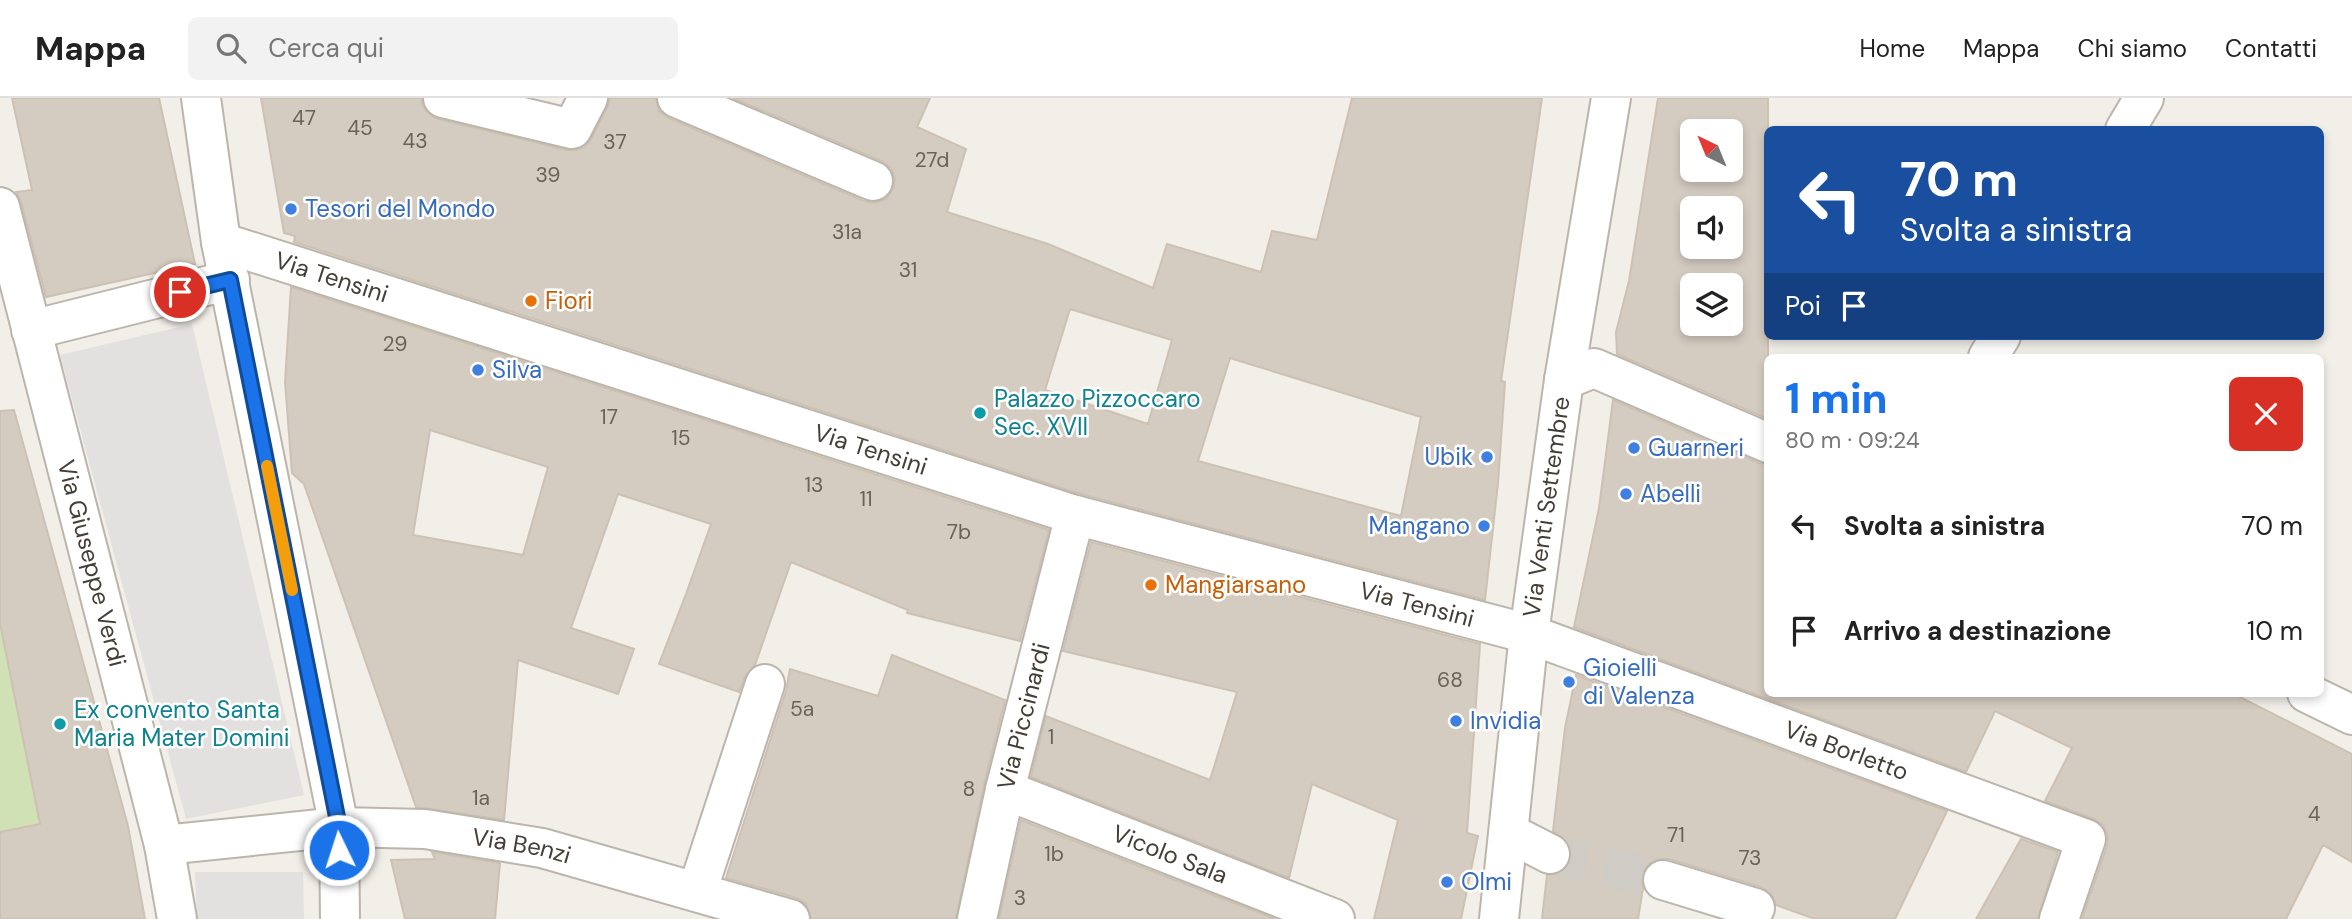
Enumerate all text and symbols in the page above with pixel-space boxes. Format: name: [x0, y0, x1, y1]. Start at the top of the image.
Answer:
search box: [188, 17, 678, 80]
text: Mappa: [35, 27, 146, 70]
icon: search: [212, 29, 250, 67]
text: Cerca qui: [268, 31, 384, 65]
text: Home: [1859, 33, 1925, 64]
text: Mappa: [1963, 33, 2039, 64]
text: Chi siamo: [2077, 33, 2187, 64]
text: Contatti: [2225, 33, 2317, 64]
house number: 47: [292, 104, 316, 132]
house number: 45: [347, 114, 373, 142]
north arrow: [1680, 119, 1743, 182]
map controls: [1680, 119, 1743, 336]
house number: 43: [402, 127, 428, 155]
house number: 37: [603, 128, 627, 156]
house number: 27d: [915, 146, 949, 174]
text: 70 m: [1900, 147, 2018, 211]
icon: left: [1785, 154, 1876, 245]
house number: 39: [536, 161, 561, 189]
place label: Tesori del Mondo: [305, 193, 495, 224]
button: sound: [1680, 196, 1743, 259]
marker: Tesori del Mondo: [283, 201, 299, 217]
text: Svolta a sinistra: [1900, 209, 2132, 251]
house number: 31a: [832, 218, 862, 246]
street label: Via Tensini: [271, 244, 392, 309]
house number: 31: [899, 256, 917, 284]
pin: [150, 262, 210, 322]
icon: arrive: [161, 273, 199, 311]
button: layers: [1680, 273, 1743, 336]
place label: Fiori: [545, 285, 592, 316]
icon: arrive: [1835, 287, 1873, 325]
text: Poi: [1785, 289, 1821, 323]
marker: Fiori: [523, 293, 539, 309]
house number: 29: [382, 330, 408, 358]
place label: Silva: [492, 354, 542, 385]
marker: Silva: [470, 362, 486, 378]
text: 1 min: [1785, 371, 1888, 426]
button: close: [2229, 377, 2303, 451]
place label: Palazzo Pizzoccaro Sec. XVII: [994, 383, 1201, 442]
street label: Via Venti Settembre: [1515, 394, 1577, 619]
house number: 17: [600, 403, 618, 431]
marker: Palazzo Pizzoccaro Sec. XVII: [972, 405, 988, 421]
street label: Via Tensini: [810, 417, 931, 482]
house number: 15: [671, 424, 691, 452]
text: 80 m · 09:24: [1785, 425, 1920, 455]
place label: Guarneri: [1648, 432, 1744, 463]
marker: Guarneri: [1626, 440, 1642, 456]
place label: Ubik: [1424, 441, 1473, 472]
marker: Ubik: [1479, 449, 1495, 465]
street label: Via Giuseppe Verdi: [51, 457, 134, 670]
house number: 13: [805, 471, 823, 499]
place label: Abelli: [1640, 478, 1701, 509]
house number: 11: [859, 485, 873, 513]
marker: Abelli: [1618, 486, 1634, 502]
icon: left: [1785, 507, 1823, 545]
text: Svolta a sinistra: [1844, 509, 2045, 543]
text: 70 m: [2242, 509, 2303, 543]
place label: Mangano: [1369, 510, 1470, 541]
house number: 7b: [947, 518, 971, 546]
marker: Mangano: [1476, 518, 1492, 534]
place label: Mangiarsano: [1165, 569, 1306, 600]
street label: Via Tensini: [1356, 574, 1478, 634]
marker: Mangiarsano: [1143, 577, 1159, 593]
icon: arrive: [1785, 612, 1823, 650]
text: Arrivo a destinazione: [1844, 614, 2111, 648]
text: 10 m: [2247, 614, 2303, 648]
street label: Via Piccinardi: [990, 640, 1057, 793]
place label: Gioielli di Valenza: [1583, 652, 1695, 711]
house number: 68: [1437, 666, 1463, 694]
marker: Gioielli di Valenza: [1561, 674, 1577, 690]
place label: Ex convento Santa Maria Mater Domini: [74, 694, 290, 753]
house number: 5a: [790, 695, 814, 723]
place label: Invidia: [1470, 705, 1541, 736]
marker: Invidia: [1448, 713, 1464, 729]
street label: Via Borletto: [1780, 713, 1913, 787]
marker: Ex convento Santa Maria Mater Domini: [52, 716, 68, 732]
house number: 1: [1048, 723, 1054, 751]
house number: 8: [963, 775, 975, 803]
house number: 1a: [472, 784, 490, 812]
house number: 4: [2308, 800, 2321, 828]
position arrow: [302, 813, 376, 887]
street label: Vicolo Sala: [1108, 817, 1232, 890]
street label: Via Benzi: [470, 821, 575, 871]
house number: 71: [1667, 821, 1685, 849]
house number: 1b: [1044, 840, 1064, 868]
house number: 73: [1738, 844, 1762, 872]
place label: Olmi: [1461, 866, 1512, 897]
marker: Olmi: [1439, 874, 1455, 890]
house number: 3: [1014, 884, 1026, 912]

